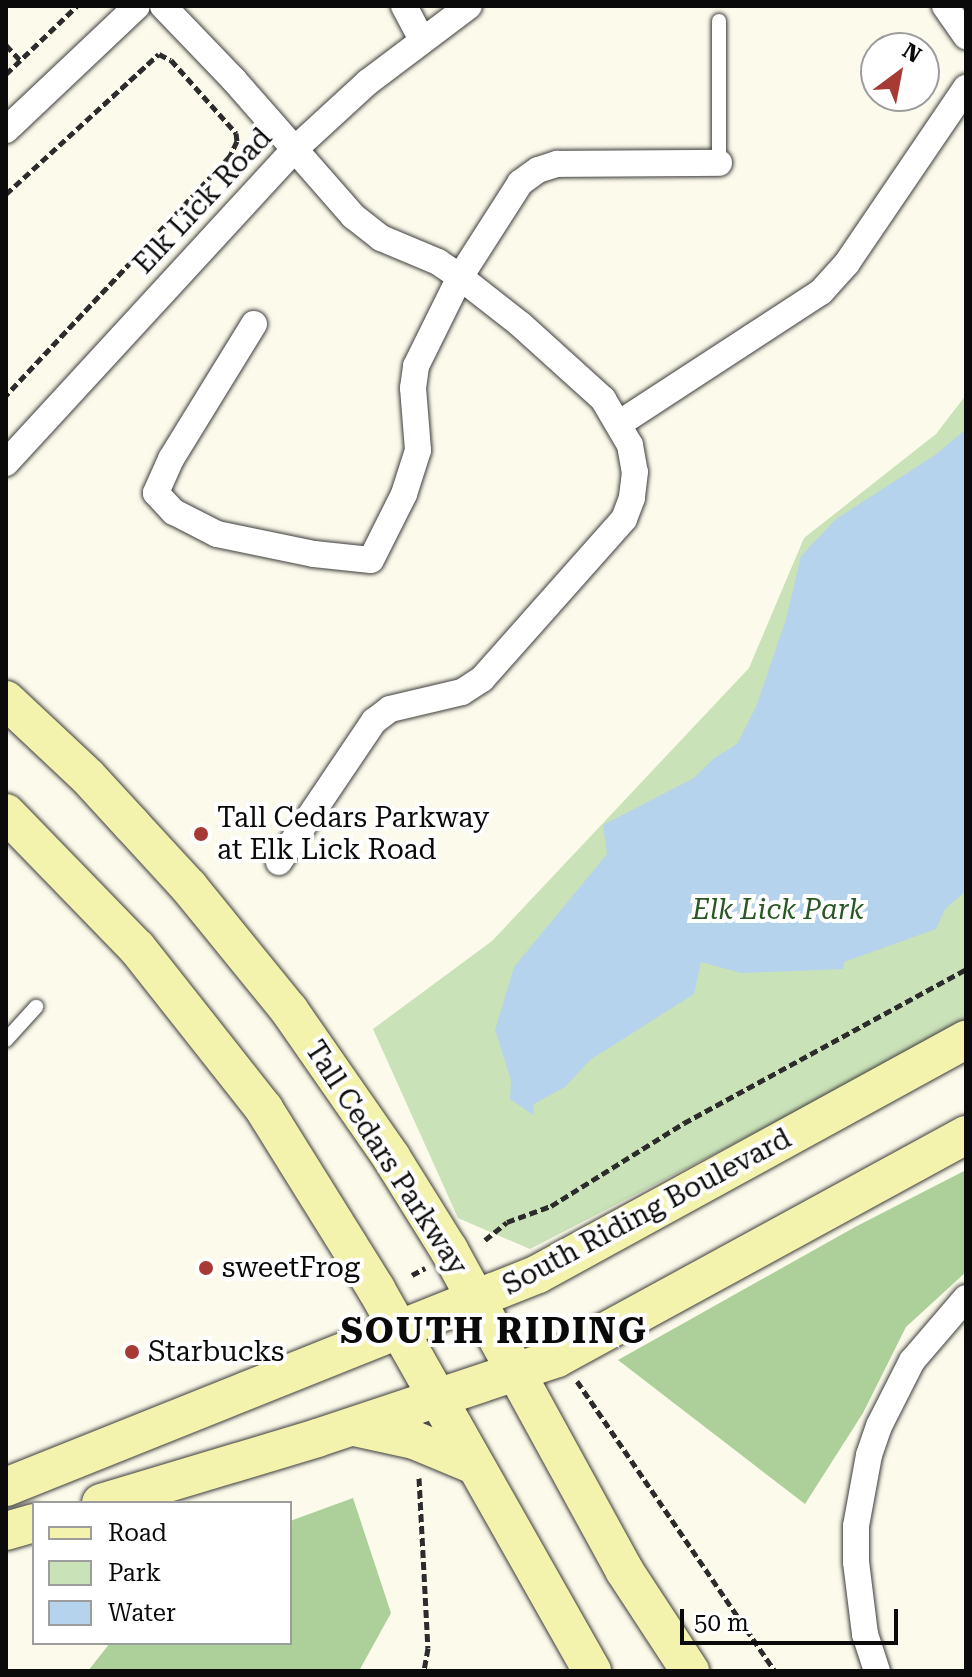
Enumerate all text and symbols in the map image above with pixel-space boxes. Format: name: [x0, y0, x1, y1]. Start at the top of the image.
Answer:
north arrow: [860, 32, 940, 112]
text: N: [898, 38, 926, 68]
street label: Elk Lick Road: [127, 121, 279, 281]
place label: Tall Cedars Parkway at Elk Lick Road: [217, 801, 489, 867]
marker: Tall Cedars Parkway at Elk Lick Road: [192, 825, 210, 843]
park label: Elk Lick Park: [692, 893, 864, 927]
street label: Tall Cedars Parkway: [298, 1035, 474, 1281]
street label: South Riding Boulevard: [497, 1122, 797, 1302]
place label: sweetFrog: [222, 1251, 360, 1285]
marker: sweetFrog: [197, 1259, 215, 1277]
district label: SOUTH RIDING: [340, 1310, 648, 1354]
place label: Starbucks: [148, 1335, 284, 1369]
marker: Starbucks: [123, 1343, 141, 1361]
legend: [32, 1501, 292, 1645]
text: Road: [108, 1519, 167, 1547]
text: Park: [108, 1559, 161, 1587]
scale bar: [684, 1593, 902, 1643]
text: Water: [108, 1599, 176, 1627]
text: 50 m: [694, 1609, 749, 1637]

